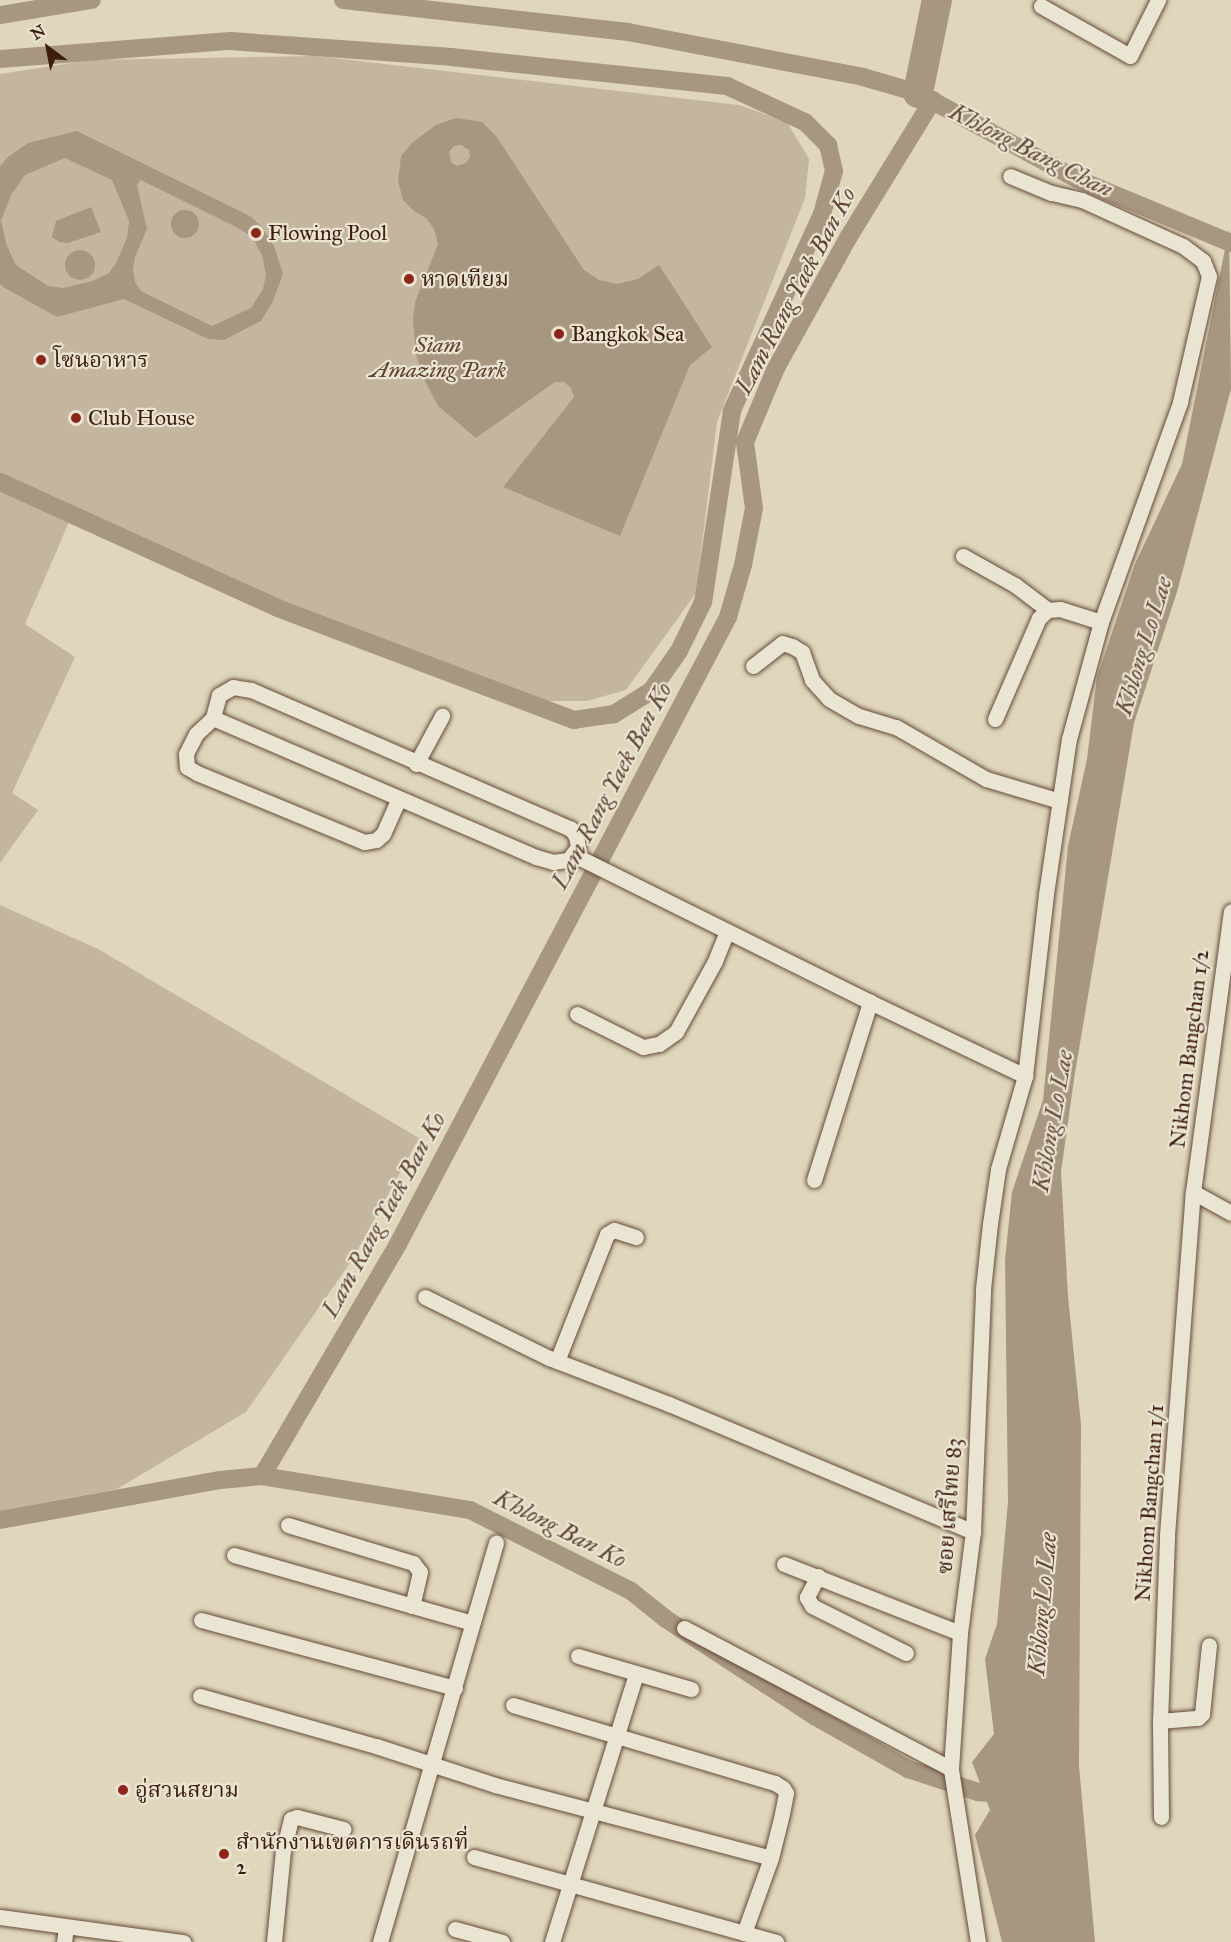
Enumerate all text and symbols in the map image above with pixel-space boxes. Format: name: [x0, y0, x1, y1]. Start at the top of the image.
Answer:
north arrow: [18, 18, 78, 78]
text: N: [27, 21, 49, 44]
water label: Khlong Bang Chan: [945, 98, 1117, 204]
water label: Lam Rang Yaek Ban Ko: [729, 183, 863, 399]
place label: Flowing Pool: [268, 220, 387, 246]
marker: Flowing Pool: [249, 226, 263, 240]
place label: หาดเทียม: [421, 266, 509, 292]
marker: หาดเทียม: [402, 272, 416, 286]
place label: Bangkok Sea: [571, 321, 684, 347]
marker: Bangkok Sea: [552, 327, 566, 341]
park label: Siam Amazing Park: [370, 331, 506, 382]
place label: โซนอาหาร: [53, 347, 148, 373]
marker: โซนอาหาร: [34, 353, 48, 367]
place label: Club House: [88, 405, 195, 431]
marker: Club House: [69, 411, 83, 425]
water label: Khlong Lo Lae: [1109, 574, 1179, 718]
water label: Lam Rang Yaek Ban Ko: [545, 678, 679, 894]
street label: Nikhom Bangchan 1/2: [1164, 948, 1214, 1150]
water label: Khlong Lo Lae: [1026, 1048, 1080, 1194]
water label: Lam Rang Yaek Ban Ko: [316, 1108, 452, 1322]
street label: Nikhom Bangchan 1/1: [1129, 1403, 1169, 1603]
street label: ซอย เสรีไทย 83: [931, 1437, 967, 1575]
water label: Khlong Ban Ko: [489, 1483, 631, 1575]
water label: Khlong Lo Lae: [1022, 1532, 1064, 1676]
place label: อู่สวนสยาม: [135, 1777, 239, 1803]
marker: อู่สวนสยาม: [116, 1783, 130, 1797]
place label: สำนักงานเขตการเดินรถที่ 2: [236, 1828, 469, 1880]
marker: สำนักงานเขตการเดินรถที่ 2: [217, 1847, 231, 1861]

